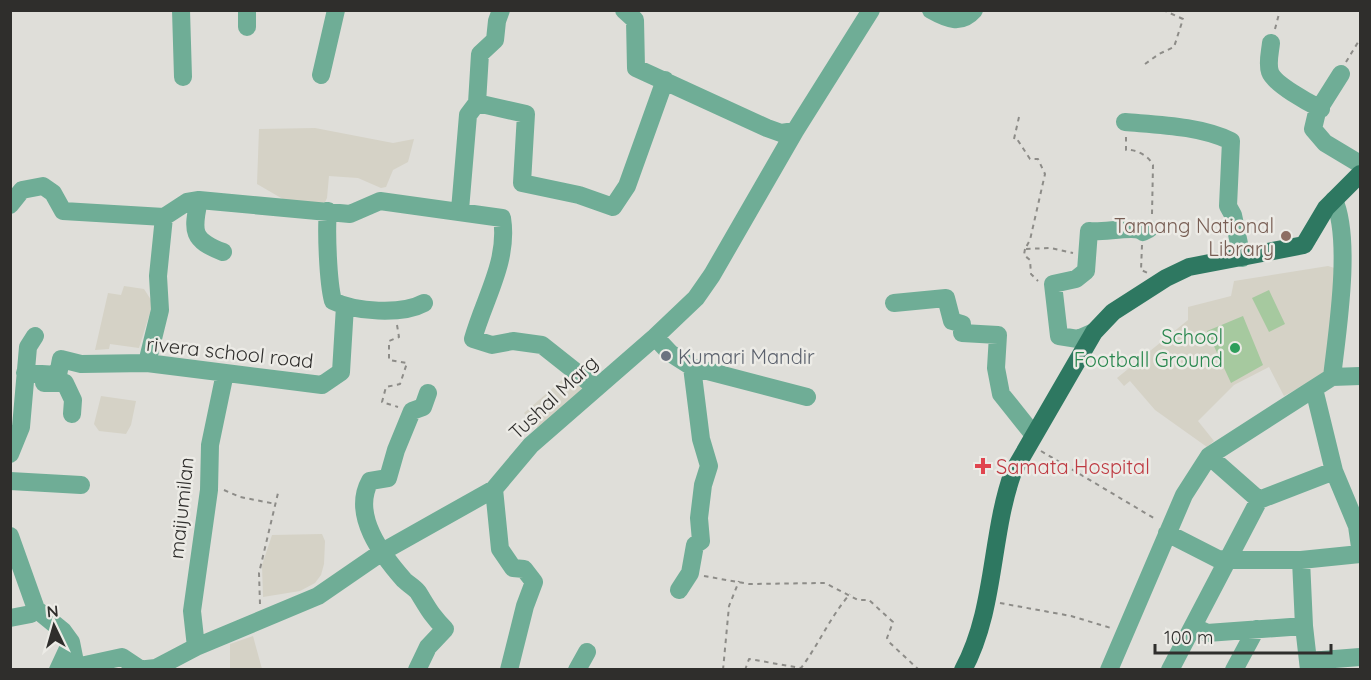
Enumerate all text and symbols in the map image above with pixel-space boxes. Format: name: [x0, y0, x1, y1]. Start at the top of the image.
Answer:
place label: Tamang National Library: [1114, 213, 1274, 261]
marker: Tamang National Library: [1279, 229, 1293, 243]
place label: School Football Ground: [1074, 324, 1223, 372]
street label: rivera school road: [145, 331, 315, 373]
marker: School Football Ground: [1228, 341, 1242, 355]
place label: Kumari Mandir: [678, 344, 815, 369]
street label: Tushal Marg: [503, 349, 603, 445]
marker: Kumari Mandir: [659, 349, 673, 363]
place label: Samata Hospital: [996, 454, 1150, 479]
street label: maijumilan: [163, 456, 199, 560]
marker: Samata Hospital: [974, 457, 992, 475]
north arrow: [24, 596, 84, 656]
text: N: [46, 601, 59, 622]
scale bar: [1155, 617, 1330, 655]
text: 100 m: [1164, 626, 1213, 649]

